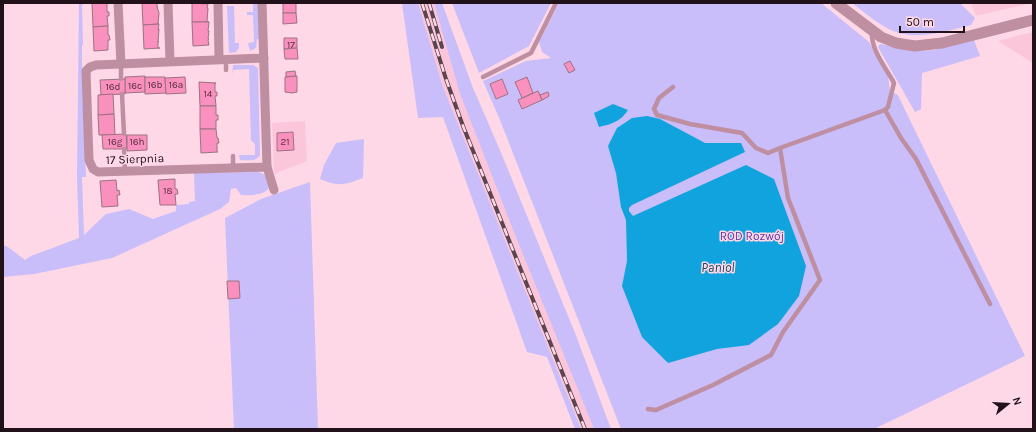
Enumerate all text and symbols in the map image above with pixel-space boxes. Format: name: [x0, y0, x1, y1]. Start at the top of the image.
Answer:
scale bar: [900, 8, 964, 34]
text: 50 m: [906, 15, 934, 29]
house number: 17: [287, 39, 295, 51]
house number: 16b: [148, 79, 163, 91]
house number: 16a: [169, 79, 183, 91]
house number: 16c: [128, 80, 142, 92]
house number: 16d: [106, 81, 120, 93]
house number: 14: [204, 88, 213, 100]
house number: 16g: [108, 136, 123, 148]
house number: 16h: [129, 136, 145, 148]
house number: 21: [280, 136, 290, 148]
street label: 17 Sierpnia: [106, 151, 164, 167]
house number: 18: [163, 185, 173, 197]
park label: ROD Rozwój: [720, 229, 784, 243]
water label: Paniol: [701, 260, 735, 275]
north arrow: [988, 384, 1028, 424]
text: N: [1010, 395, 1024, 407]

